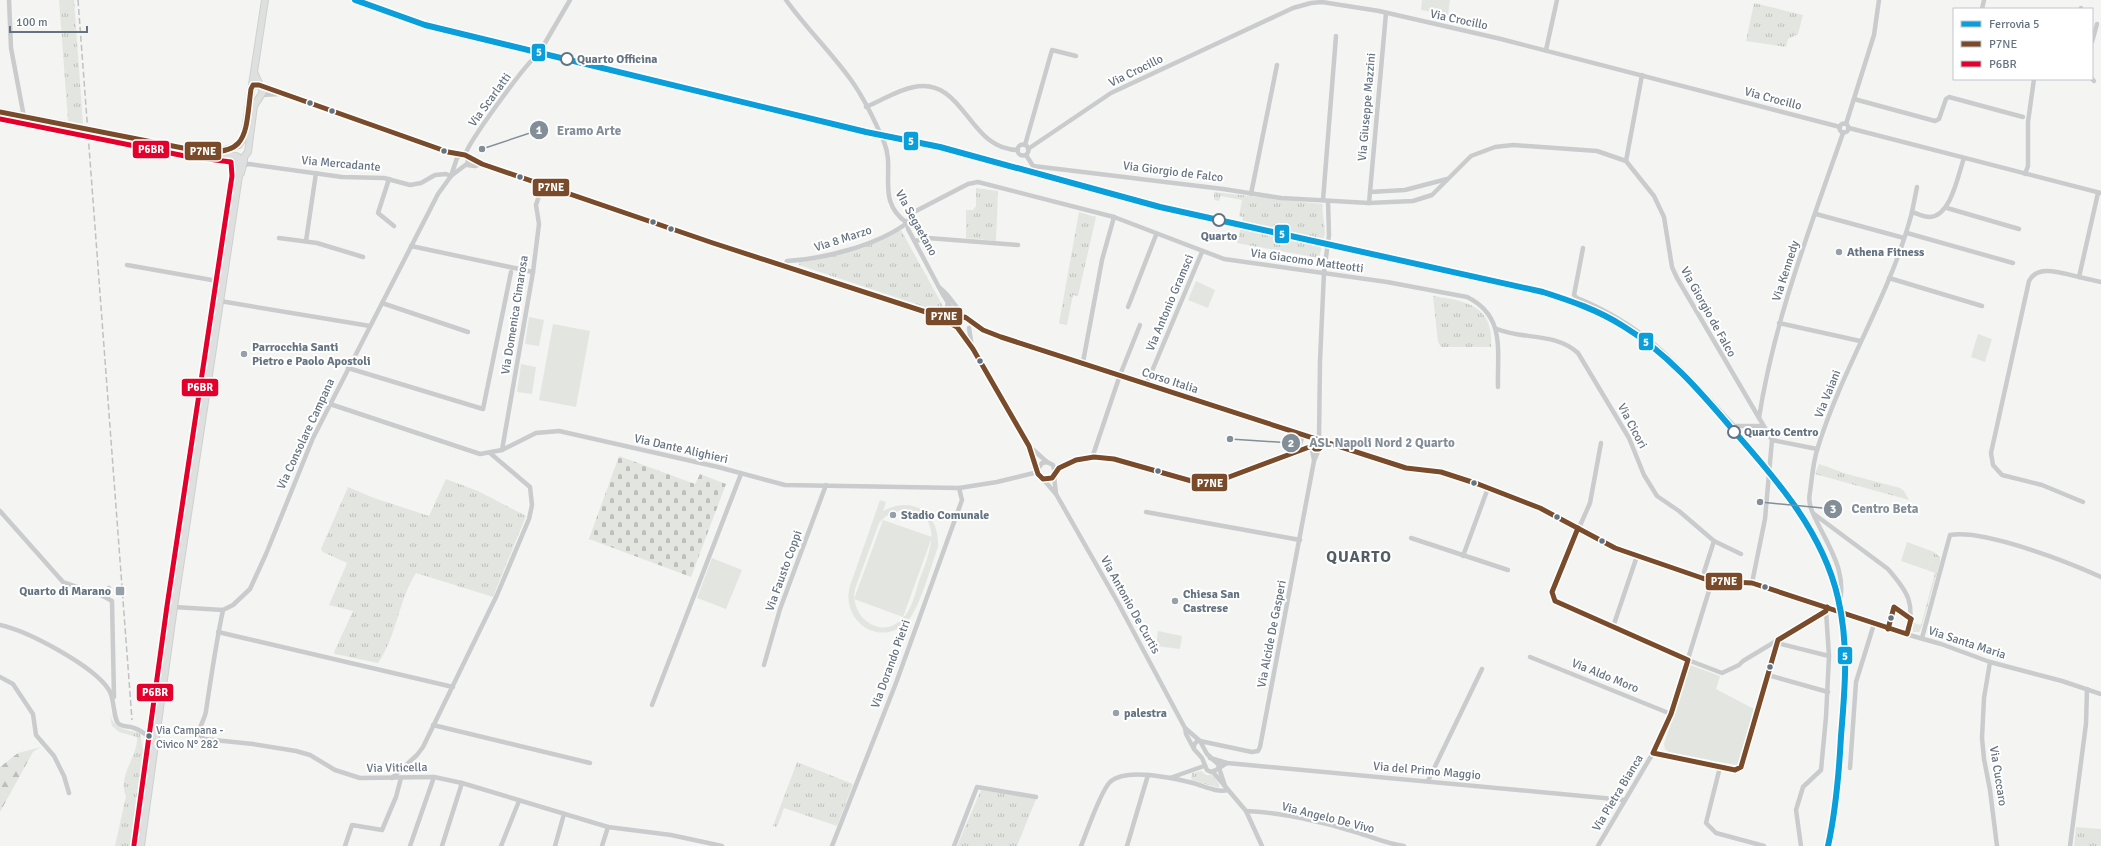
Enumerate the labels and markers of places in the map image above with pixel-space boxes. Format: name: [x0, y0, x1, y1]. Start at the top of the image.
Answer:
marker: Quarto Officina: [560, 52, 574, 66]
place label: Quarto Officina: [577, 52, 657, 67]
unlabelled marker: [305, 98, 315, 108]
unlabelled marker: [327, 106, 337, 116]
callout: Eramo Arte: [529, 117, 629, 142]
unlabelled marker: [439, 146, 449, 156]
unlabelled marker: [515, 172, 525, 182]
marker: Quarto: [1212, 213, 1226, 227]
unlabelled marker: [648, 217, 658, 227]
unlabelled marker: [666, 224, 676, 234]
place label: Quarto: [1201, 229, 1237, 244]
place label: Athena Fitness: [1847, 245, 1925, 260]
marker: Athena Fitness: [1834, 247, 1844, 257]
place label: Parrocchia Santi Pietro e Paolo Apostoli: [252, 340, 370, 369]
marker: Parrocchia Santi Pietro e Paolo Apostoli: [239, 349, 249, 359]
unlabelled marker: [975, 356, 985, 366]
marker: Quarto Centro: [1727, 425, 1741, 439]
place label: Quarto Centro: [1744, 425, 1818, 440]
callout: ASL Napoli Nord 2 Quarto: [1281, 430, 1462, 455]
unlabelled marker: [1153, 466, 1163, 476]
unlabelled marker: [1469, 478, 1479, 488]
callout: Centro Beta: [1823, 496, 1926, 521]
place label: Stadio Comunale: [901, 508, 989, 523]
marker: Stadio Comunale: [888, 510, 898, 520]
unlabelled marker: [1552, 512, 1562, 522]
unlabelled marker: [1597, 536, 1607, 546]
unlabelled marker: [1760, 582, 1770, 592]
place label: Quarto di Marano: [19, 584, 111, 599]
marker: Quarto di Marano: [114, 585, 126, 597]
place label: Chiesa San Castrese: [1183, 587, 1240, 616]
marker: Chiesa San Castrese: [1170, 596, 1180, 606]
unlabelled marker: [1886, 613, 1896, 623]
unlabelled marker: [1765, 662, 1775, 672]
place label: palestra: [1124, 706, 1167, 721]
marker: palestra: [1111, 708, 1121, 718]
place label: Via Campana - Civico N° 282: [156, 724, 224, 751]
marker: Via Campana - Civico N° 282: [144, 731, 154, 741]

